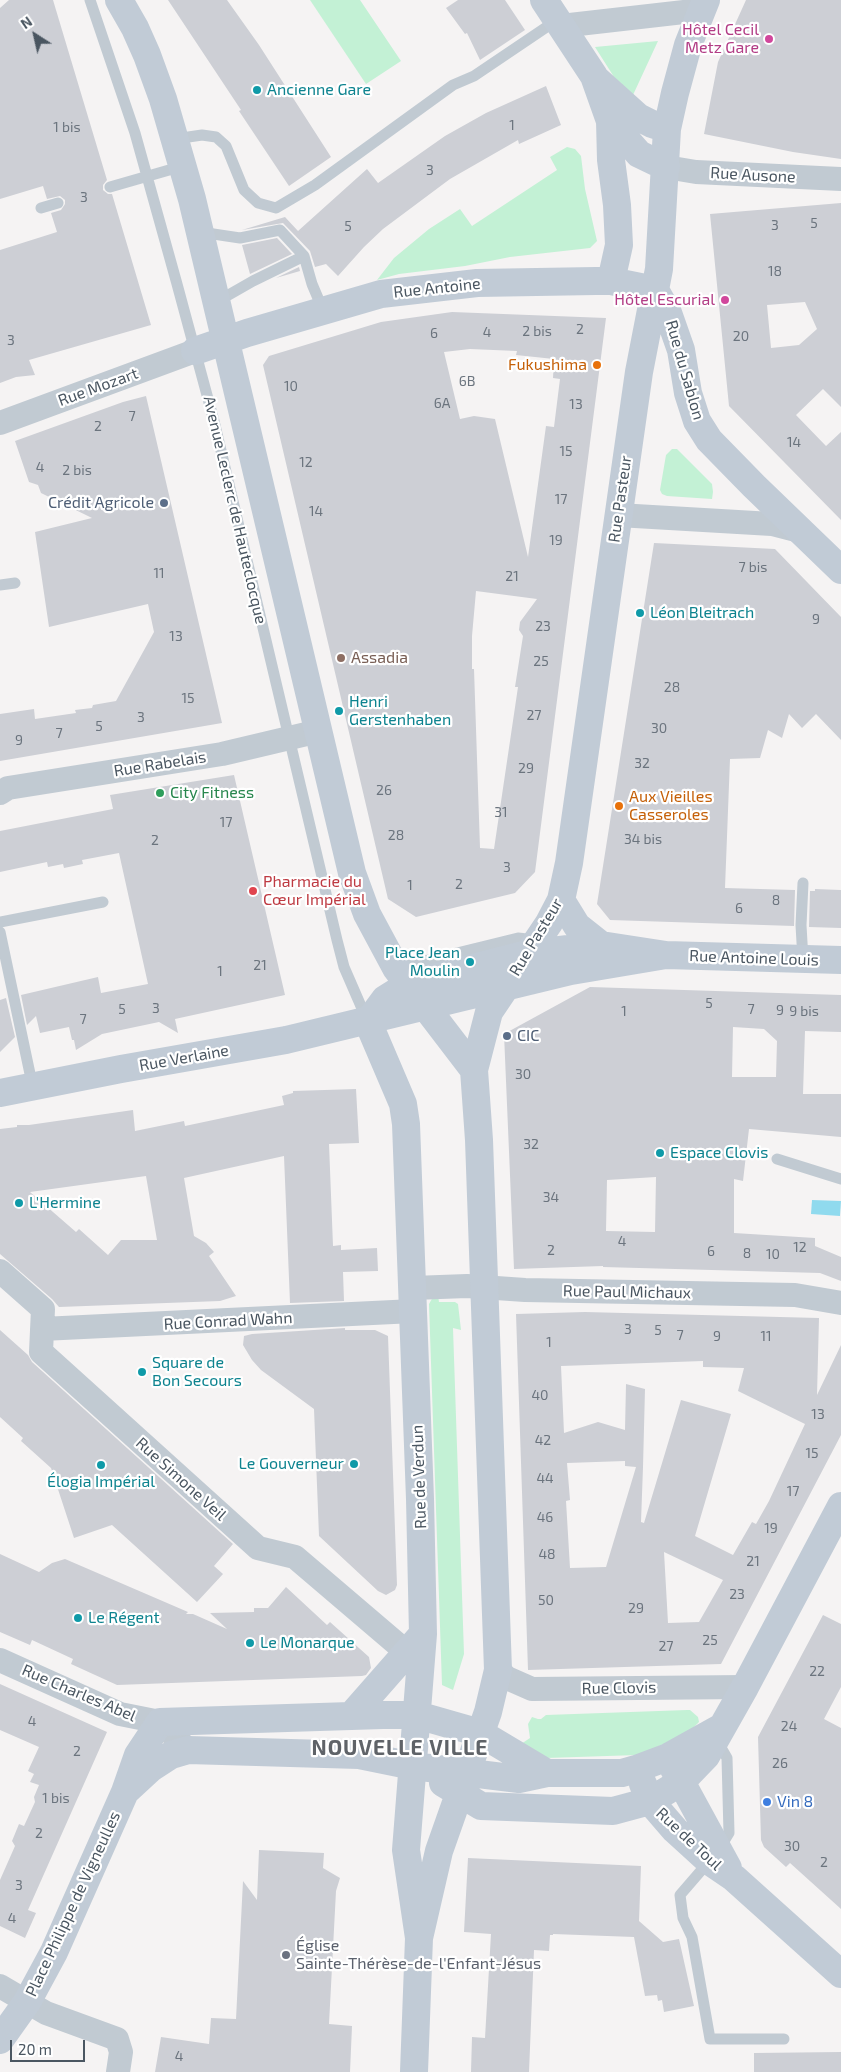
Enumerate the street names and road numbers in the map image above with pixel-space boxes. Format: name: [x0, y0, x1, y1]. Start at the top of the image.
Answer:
street label: Rue Ausone: [710, 163, 796, 187]
street label: Rue Antoine: [393, 274, 481, 302]
street label: Rue du Sablon: [662, 318, 708, 422]
street label: Rue Mozart: [55, 364, 141, 410]
street label: Avenue Leclerc de Hauteclocque: [199, 394, 271, 626]
street label: Rue Pasteur: [604, 454, 636, 544]
street label: Rue Rabelais: [112, 747, 208, 781]
street label: Rue Pasteur: [505, 894, 567, 980]
street label: Rue Antoine Louis: [689, 946, 819, 970]
street label: Rue Verlaine: [138, 1041, 230, 1075]
street label: Rue Paul Michaux: [563, 1281, 691, 1303]
street label: Rue Conrad Wahn: [163, 1308, 293, 1334]
street label: Rue de Verdun: [408, 1425, 430, 1529]
street label: Rue Simone Veil: [132, 1433, 230, 1525]
street label: Rue Charles Abel: [19, 1660, 139, 1726]
street label: Rue Clovis: [582, 1678, 656, 1698]
street label: Rue de Toul: [652, 1804, 726, 1874]
street label: Place Philippe de Vigneulles: [22, 1808, 124, 2000]

